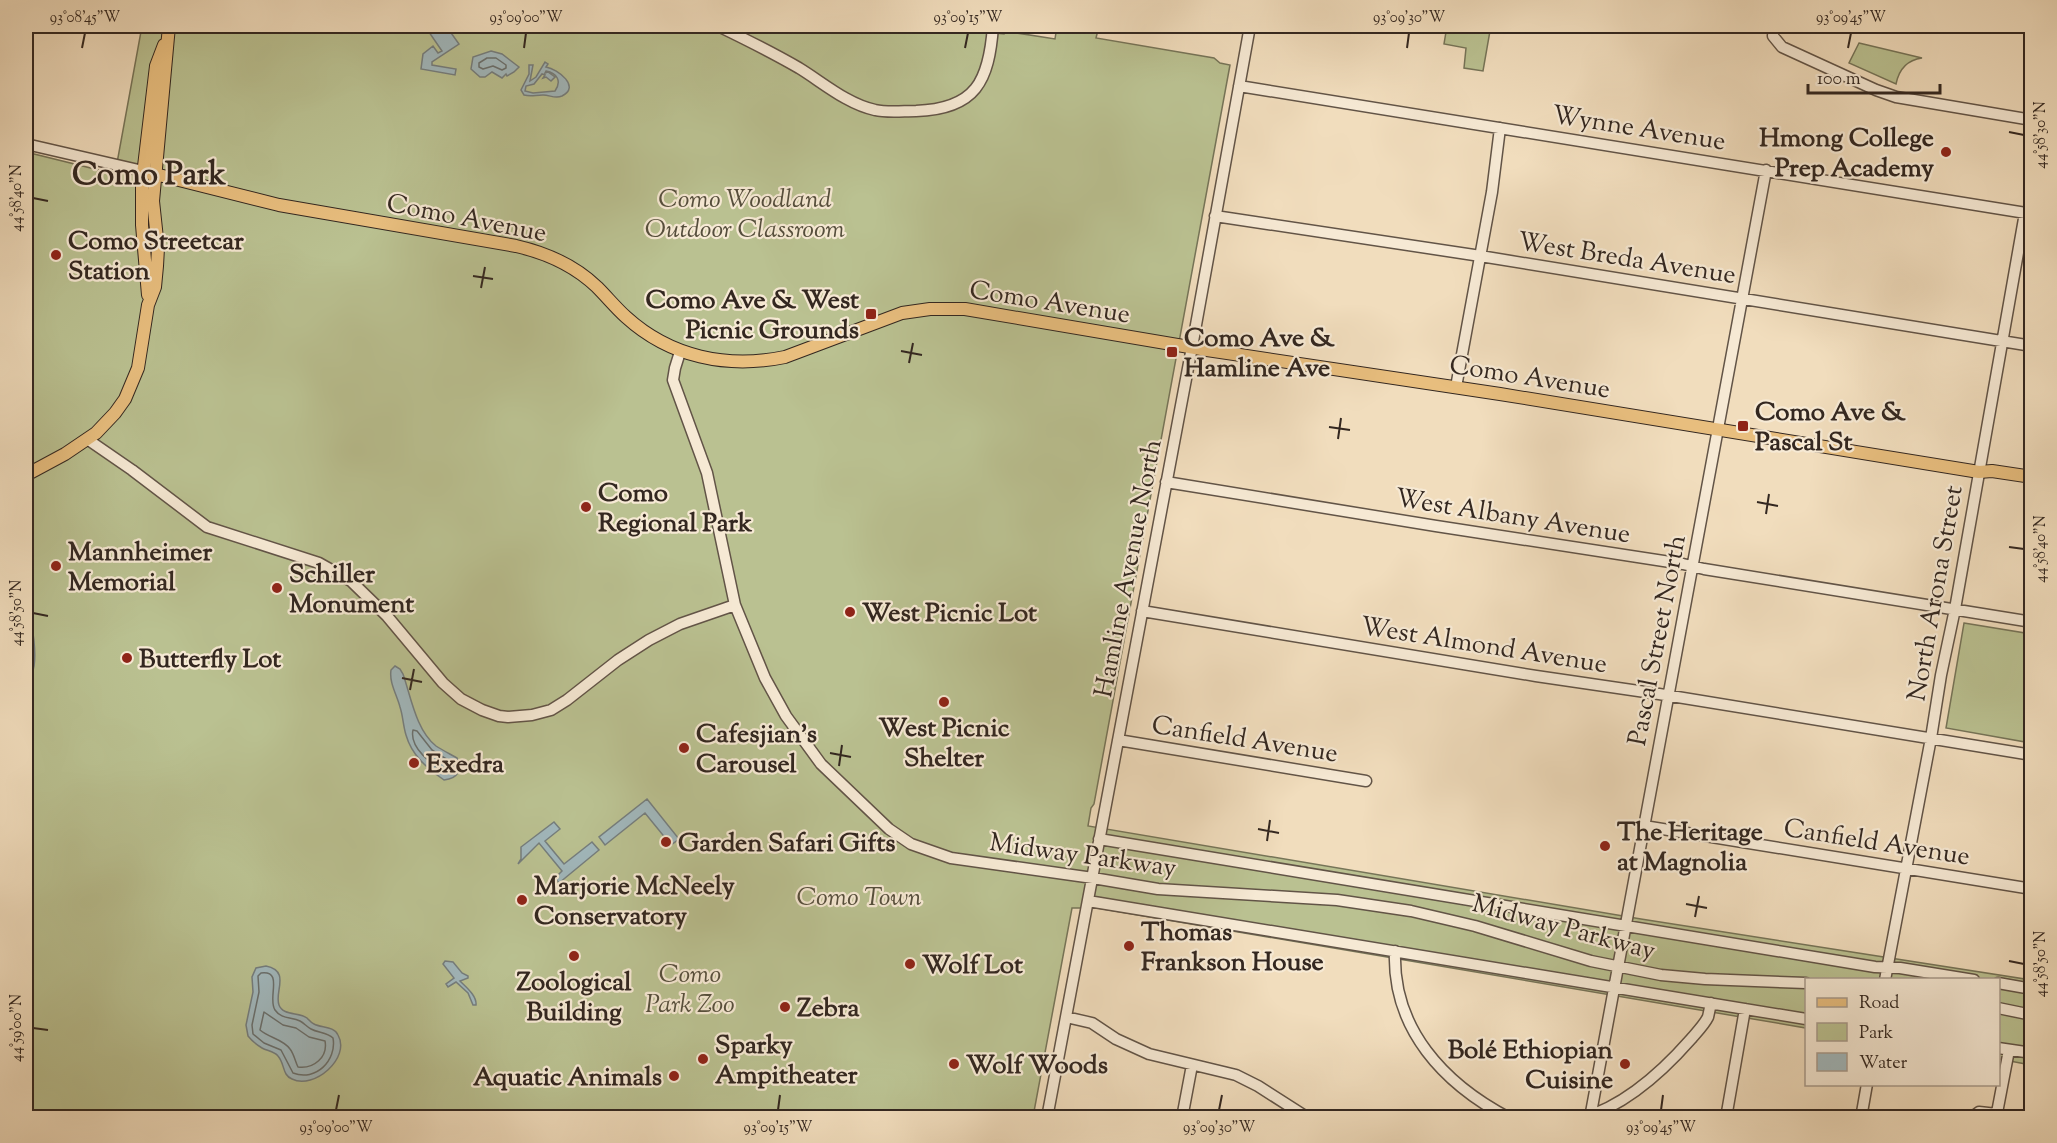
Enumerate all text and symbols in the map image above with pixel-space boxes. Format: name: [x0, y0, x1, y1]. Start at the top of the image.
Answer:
text: 93°08'45"W: [50, 8, 121, 29]
text: 93°09'00"W: [489, 8, 563, 29]
text: 93°09'15"W: [934, 8, 1003, 29]
text: 93°09'30"W: [1373, 8, 1445, 29]
text: 93°09'45"W: [1816, 8, 1886, 29]
scale bar: [1808, 57, 1940, 95]
text: 100 m: [1817, 67, 1861, 93]
street label: Wynne Avenue: [1549, 97, 1728, 161]
text: 44°58'30"N: [2031, 101, 2052, 169]
place label: Hmong College Prep Academy: [1759, 121, 1934, 188]
marker: Hmong College Prep Academy: [1939, 145, 1953, 159]
district label: Como Park: [72, 153, 227, 199]
text: 44°58'40"N: [7, 164, 28, 232]
park label: Como Woodland Outdoor Classroom: [645, 182, 845, 249]
street label: Como Avenue: [383, 186, 550, 253]
place label: Como Streetcar Station: [68, 224, 244, 291]
street label: West Breda Avenue: [1515, 224, 1738, 295]
marker: Como Streetcar Station: [49, 248, 63, 262]
street label: Como Avenue: [967, 273, 1133, 334]
place label: Como Ave & West Picnic Grounds: [646, 283, 859, 350]
marker: Como Ave & West Picnic Grounds: [864, 307, 878, 321]
place label: Como Ave & Hamline Ave: [1184, 321, 1335, 388]
marker: Como Ave & Hamline Ave: [1165, 345, 1179, 359]
street label: Como Avenue: [1447, 348, 1613, 409]
place label: Como Ave & Pascal St: [1755, 395, 1906, 462]
marker: Como Ave & Pascal St: [1736, 419, 1750, 433]
street label: Hamline Avenue North: [1086, 436, 1173, 701]
place label: Como Regional Park: [598, 476, 753, 543]
street label: West Albany Avenue: [1392, 481, 1633, 554]
street label: North Arona Street: [1899, 482, 1974, 704]
marker: Como Regional Park: [579, 500, 593, 514]
text: 44°58'40"N: [2031, 515, 2052, 583]
street label: Pascal Street North: [1620, 532, 1697, 749]
place label: Mannheimer Memorial: [68, 535, 212, 602]
place label: Schiller Monument: [289, 557, 414, 624]
marker: Mannheimer Memorial: [49, 559, 63, 573]
text: 44°58'50"N: [7, 580, 28, 646]
marker: Schiller Monument: [270, 581, 284, 595]
place label: West Picnic Lot: [862, 596, 1037, 633]
marker: West Picnic Lot: [843, 605, 857, 619]
street label: West Almond Avenue: [1358, 609, 1610, 684]
place label: Butterfly Lot: [139, 642, 281, 679]
marker: Butterfly Lot: [120, 651, 134, 665]
marker: West Picnic Shelter: [937, 695, 951, 709]
street label: Canfield Avenue: [1149, 707, 1340, 773]
place label: West Picnic Shelter: [879, 711, 1010, 778]
place label: Cafesjian's Carousel: [696, 717, 817, 784]
marker: Cafesjian's Carousel: [677, 741, 691, 755]
place label: Exedra: [426, 747, 504, 784]
marker: Exedra: [407, 756, 421, 770]
street label: Canfield Avenue: [1781, 810, 1972, 876]
place label: The Heritage at Magnolia: [1617, 815, 1763, 882]
street label: Midway Parkway: [987, 825, 1179, 888]
place label: Garden Safari Gifts: [678, 826, 896, 863]
marker: Garden Safari Gifts: [659, 835, 673, 849]
marker: The Heritage at Magnolia: [1598, 839, 1612, 853]
place label: Marjorie McNeely Conservatory: [534, 869, 735, 936]
park label: Como Town: [796, 880, 922, 917]
street label: Midway Parkway: [1468, 886, 1659, 971]
marker: Marjorie McNeely Conservatory: [515, 893, 529, 907]
place label: Thomas Frankson House: [1141, 915, 1324, 982]
text: 44°58'50"N: [2031, 931, 2052, 997]
marker: Thomas Frankson House: [1122, 939, 1136, 953]
place label: Wolf Lot: [922, 948, 1023, 985]
marker: Zoological Building: [567, 949, 581, 963]
park label: Como Park Zoo: [645, 957, 735, 1024]
marker: Wolf Lot: [903, 957, 917, 971]
place label: Zoological Building: [516, 965, 632, 1032]
legend: [1805, 978, 2000, 1086]
place label: Zebra: [797, 991, 859, 1028]
text: Road: [1859, 991, 1899, 1017]
text: 44°59'00"N: [7, 994, 28, 1062]
marker: Zebra: [778, 1000, 792, 1014]
text: Park: [1859, 1021, 1894, 1047]
place label: Sparky Ampitheater: [715, 1028, 858, 1095]
place label: Bolé Ethiopian Cuisine: [1448, 1033, 1614, 1100]
place label: Wolf Woods: [966, 1048, 1108, 1085]
text: Water: [1859, 1051, 1908, 1077]
marker: Sparky Ampitheater: [696, 1052, 710, 1066]
marker: Wolf Woods: [947, 1057, 961, 1071]
marker: Bolé Ethiopian Cuisine: [1618, 1057, 1632, 1071]
place label: Aquatic Animals: [473, 1060, 662, 1097]
marker: Aquatic Animals: [667, 1069, 681, 1083]
text: 93°09'00"W: [299, 1118, 373, 1139]
text: 93°09'15"W: [744, 1118, 813, 1139]
text: 93°09'30"W: [1183, 1118, 1255, 1139]
text: 93°09'45"W: [1626, 1118, 1696, 1139]

